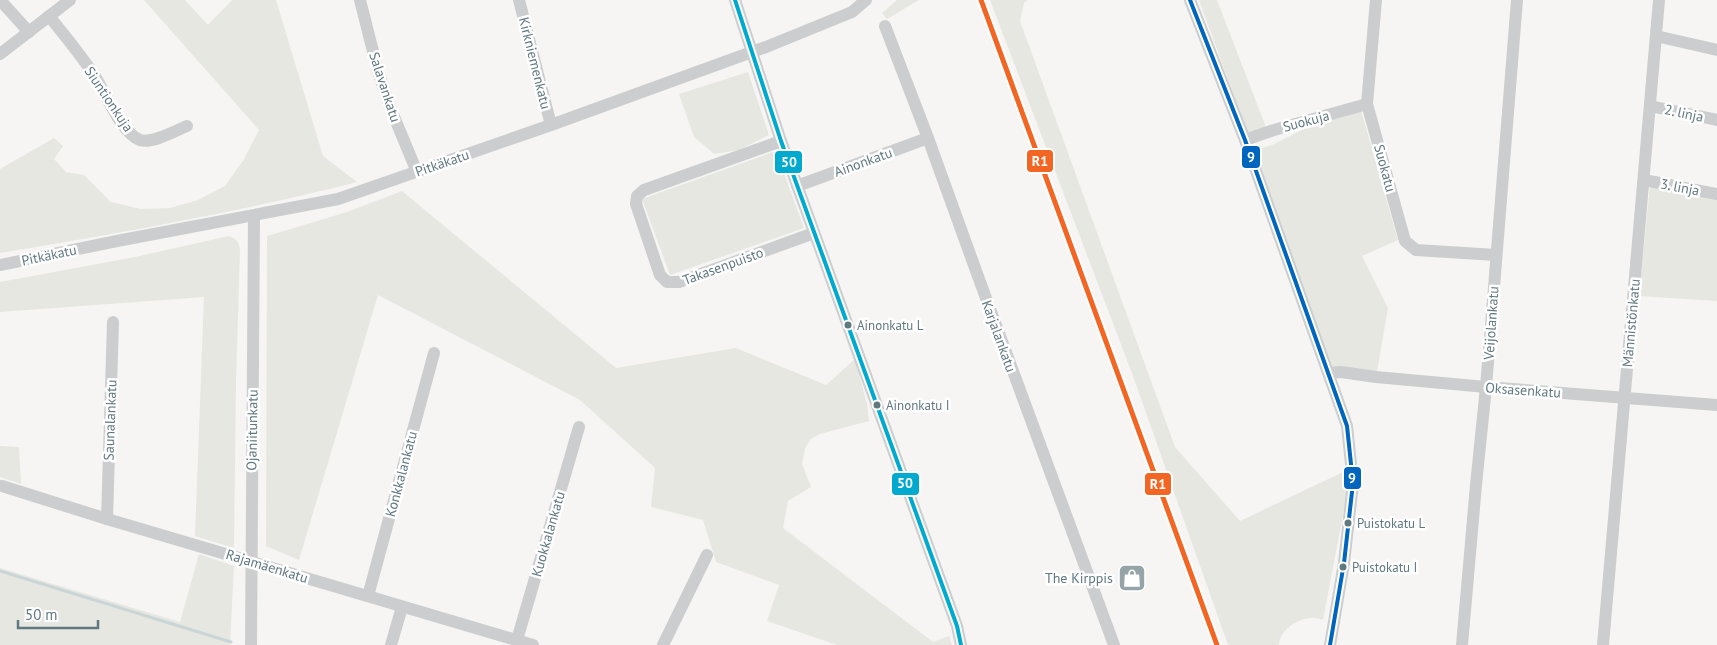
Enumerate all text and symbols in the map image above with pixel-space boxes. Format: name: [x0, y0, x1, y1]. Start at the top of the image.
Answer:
street label: Kirkniemenkatu: [515, 15, 555, 111]
street label: Salavankatu: [365, 50, 405, 124]
street label: Siuntionkuja: [81, 63, 137, 135]
street label: 2. linja: [1663, 100, 1705, 126]
street label: Suokuja: [1281, 106, 1331, 136]
street label: Suokatu: [1370, 142, 1400, 194]
street label: Ainonkatu: [831, 143, 895, 181]
street label: Pitkäkatu: [413, 145, 471, 181]
line badge: 9: [1241, 145, 1261, 169]
text: 9: [1247, 148, 1255, 166]
line badge: R1: [1026, 149, 1054, 173]
line badge: 50: [774, 150, 803, 174]
text: R1: [1032, 152, 1048, 170]
text: 50: [781, 153, 797, 171]
street label: 3. linja: [1659, 174, 1701, 200]
street label: Pitkäkatu: [20, 240, 78, 270]
street label: Takasenpuisto: [680, 243, 766, 289]
street label: Männistönkatu: [1618, 278, 1644, 368]
street label: Veijolankatu: [1479, 286, 1503, 361]
street label: Karjalankatu: [978, 298, 1020, 374]
place label: Ainonkatu L: [857, 317, 924, 334]
marker: Ainonkatu L: [843, 320, 853, 330]
street label: Oksasenkatu: [1485, 378, 1561, 402]
street label: Saunalankatu: [100, 379, 120, 461]
street label: Ojaniitunkatu: [242, 389, 262, 471]
place label: Ainonkatu I: [886, 397, 950, 414]
marker: Ainonkatu I: [872, 400, 882, 410]
street label: Konkkalankatu: [381, 429, 421, 519]
line badge: 9: [1343, 466, 1362, 490]
text: 9: [1348, 469, 1356, 487]
line badge: 50: [891, 472, 920, 496]
line badge: R1: [1144, 472, 1172, 496]
text: 50: [897, 474, 913, 492]
text: R1: [1150, 475, 1166, 493]
street label: Kuokkalankatu: [527, 489, 569, 579]
place label: Puistokatu L: [1357, 515, 1426, 532]
marker: Puistokatu L: [1343, 518, 1353, 528]
street label: Rajamäenkatu: [224, 545, 310, 587]
place label: Puistokatu I: [1352, 559, 1417, 576]
marker: Puistokatu I: [1338, 562, 1348, 572]
shop icon: The Kirppis: [1117, 563, 1147, 593]
place label: The Kirppis: [1045, 569, 1113, 587]
scale bar: [18, 598, 98, 630]
text: 50 m: [25, 605, 58, 624]

